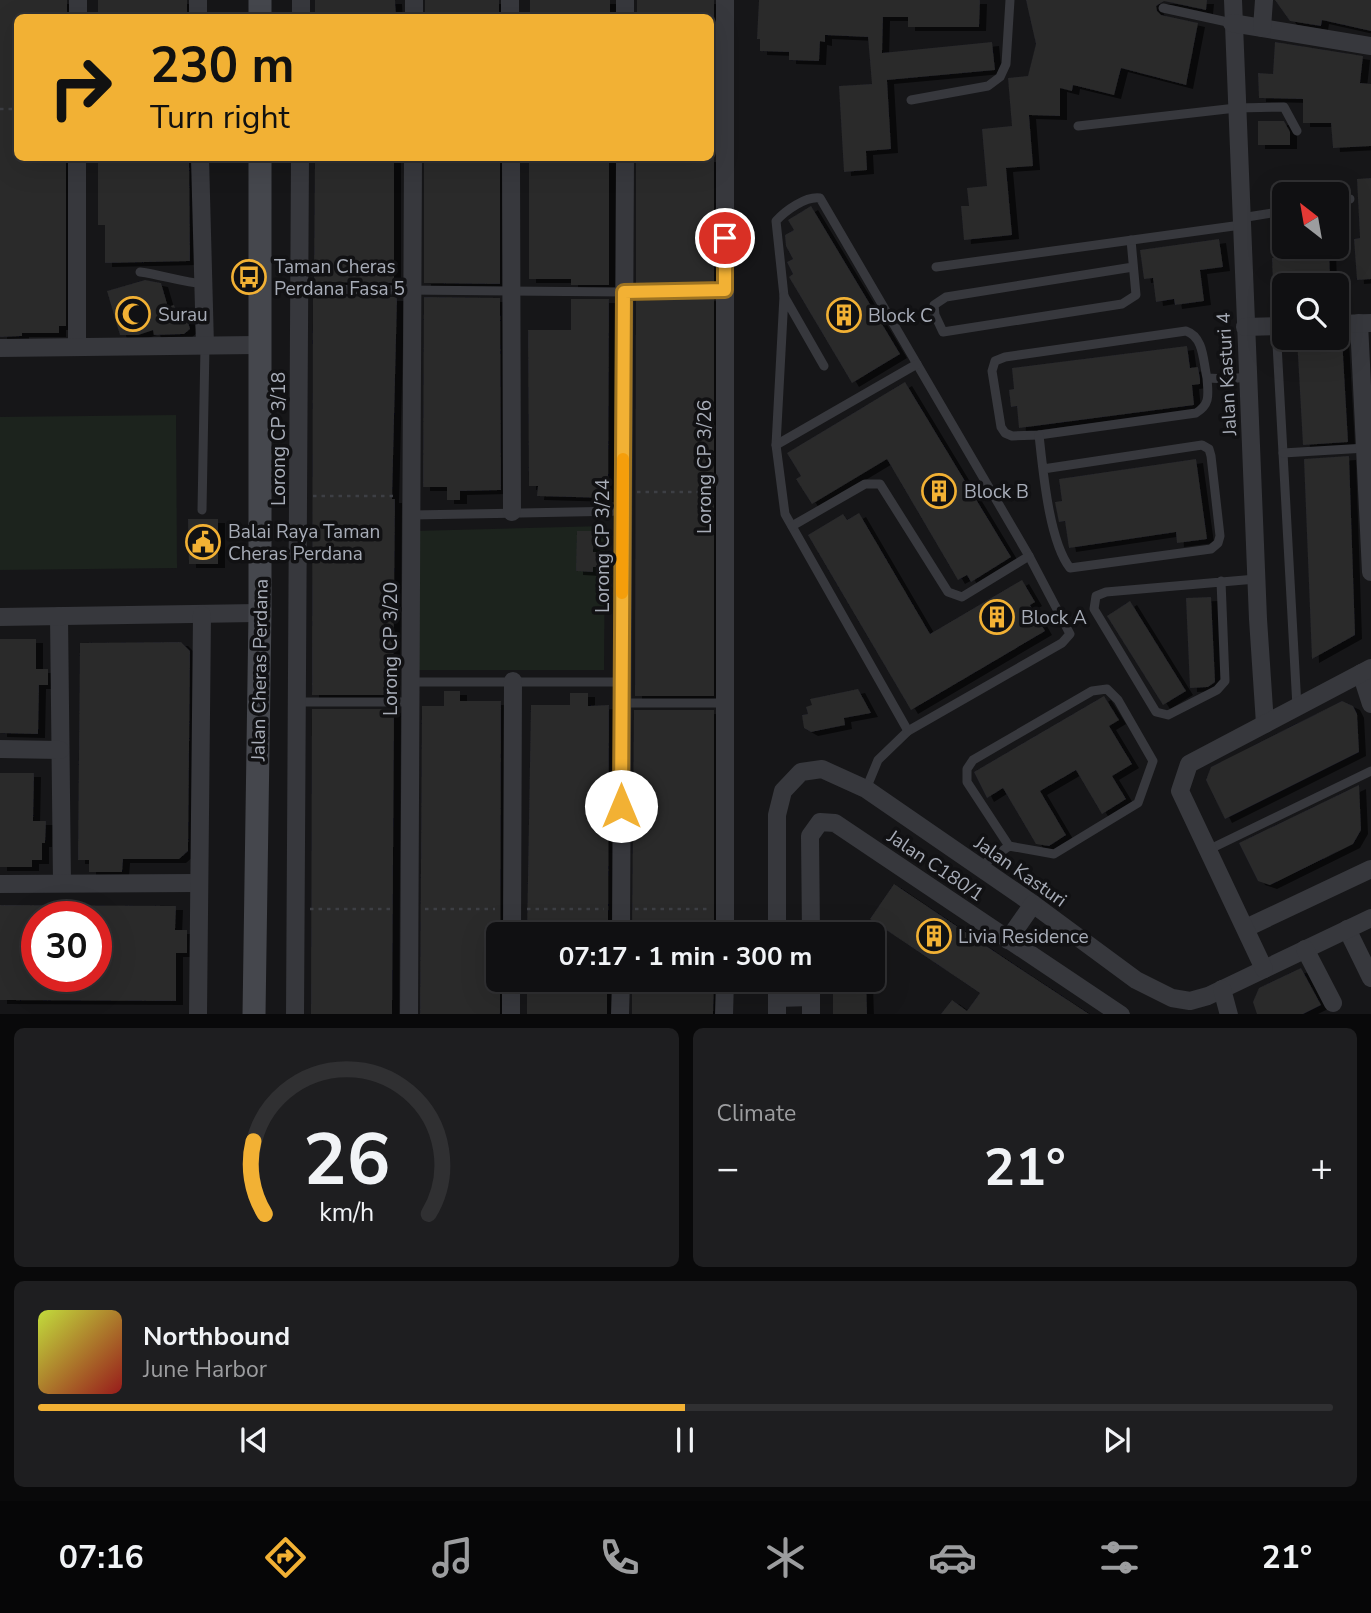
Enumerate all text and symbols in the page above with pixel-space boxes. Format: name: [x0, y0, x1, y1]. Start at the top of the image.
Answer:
text: 230 m: [150, 32, 294, 99]
icon: right: [35, 42, 126, 133]
text: Turn right: [150, 96, 290, 139]
north arrow: [1272, 182, 1349, 259]
map controls: [1272, 182, 1349, 350]
pin: [695, 208, 755, 268]
icon: arrive: [706, 219, 744, 257]
place label: Taman Cheras Perdana Fasa 5: [274, 254, 405, 302]
bus stop icon: Taman Cheras Perdana Fasa 5: [230, 258, 268, 296]
button: search: [1272, 273, 1349, 350]
mosque icon: Surau: [114, 295, 152, 333]
building icon: Block C: [825, 296, 863, 334]
place label: Surau: [158, 302, 208, 328]
place label: Block C: [868, 303, 933, 329]
street label: Jalan Kasturi 4: [1211, 312, 1243, 437]
street label: Lorong CP 3/18: [266, 372, 292, 506]
street label: Lorong CP 3/26: [692, 400, 718, 534]
building icon: Block B: [920, 472, 958, 510]
street label: Lorong CP 3/24: [590, 479, 616, 613]
place label: Block B: [964, 479, 1029, 505]
place label: Balai Raya Taman Cheras Perdana: [228, 519, 380, 567]
public building icon: Balai Raya Taman Cheras Perdana: [184, 523, 222, 561]
street label: Jalan Cheras Perdana: [245, 579, 275, 762]
street label: Lorong CP 3/20: [378, 582, 404, 716]
building icon: Block A: [978, 598, 1016, 636]
place label: Block A: [1021, 605, 1087, 631]
position arrow: [584, 769, 658, 843]
street label: Jalan C180/1: [881, 823, 989, 908]
street label: Jalan Kasturi: [968, 830, 1072, 913]
speed limit sign: 30: [21, 901, 112, 992]
building icon: Livia Residence: [915, 917, 953, 955]
place label: Livia Residence: [958, 924, 1089, 950]
text: 07:17 · 1 min · 300 m: [559, 939, 812, 974]
text: Climate: [717, 1098, 796, 1129]
text: 26: [303, 1110, 390, 1210]
text: 21°: [984, 1132, 1066, 1203]
text: −: [717, 1143, 739, 1194]
text: +: [1310, 1143, 1333, 1194]
text: km/h: [319, 1195, 374, 1229]
text: Northbound: [143, 1319, 290, 1354]
text: June Harbor: [143, 1354, 267, 1385]
icon: previous: [235, 1421, 273, 1459]
icon: pause: [666, 1421, 704, 1459]
icon: next: [1098, 1421, 1136, 1459]
icon: directions: [261, 1533, 310, 1582]
icon: music: [428, 1533, 477, 1582]
icon: phone: [595, 1533, 644, 1582]
icon: climate: [761, 1533, 810, 1582]
icon: car: [928, 1533, 977, 1582]
icon: filters: [1095, 1533, 1144, 1582]
text: 07:16: [59, 1536, 144, 1579]
text: 21°: [1262, 1536, 1312, 1579]

